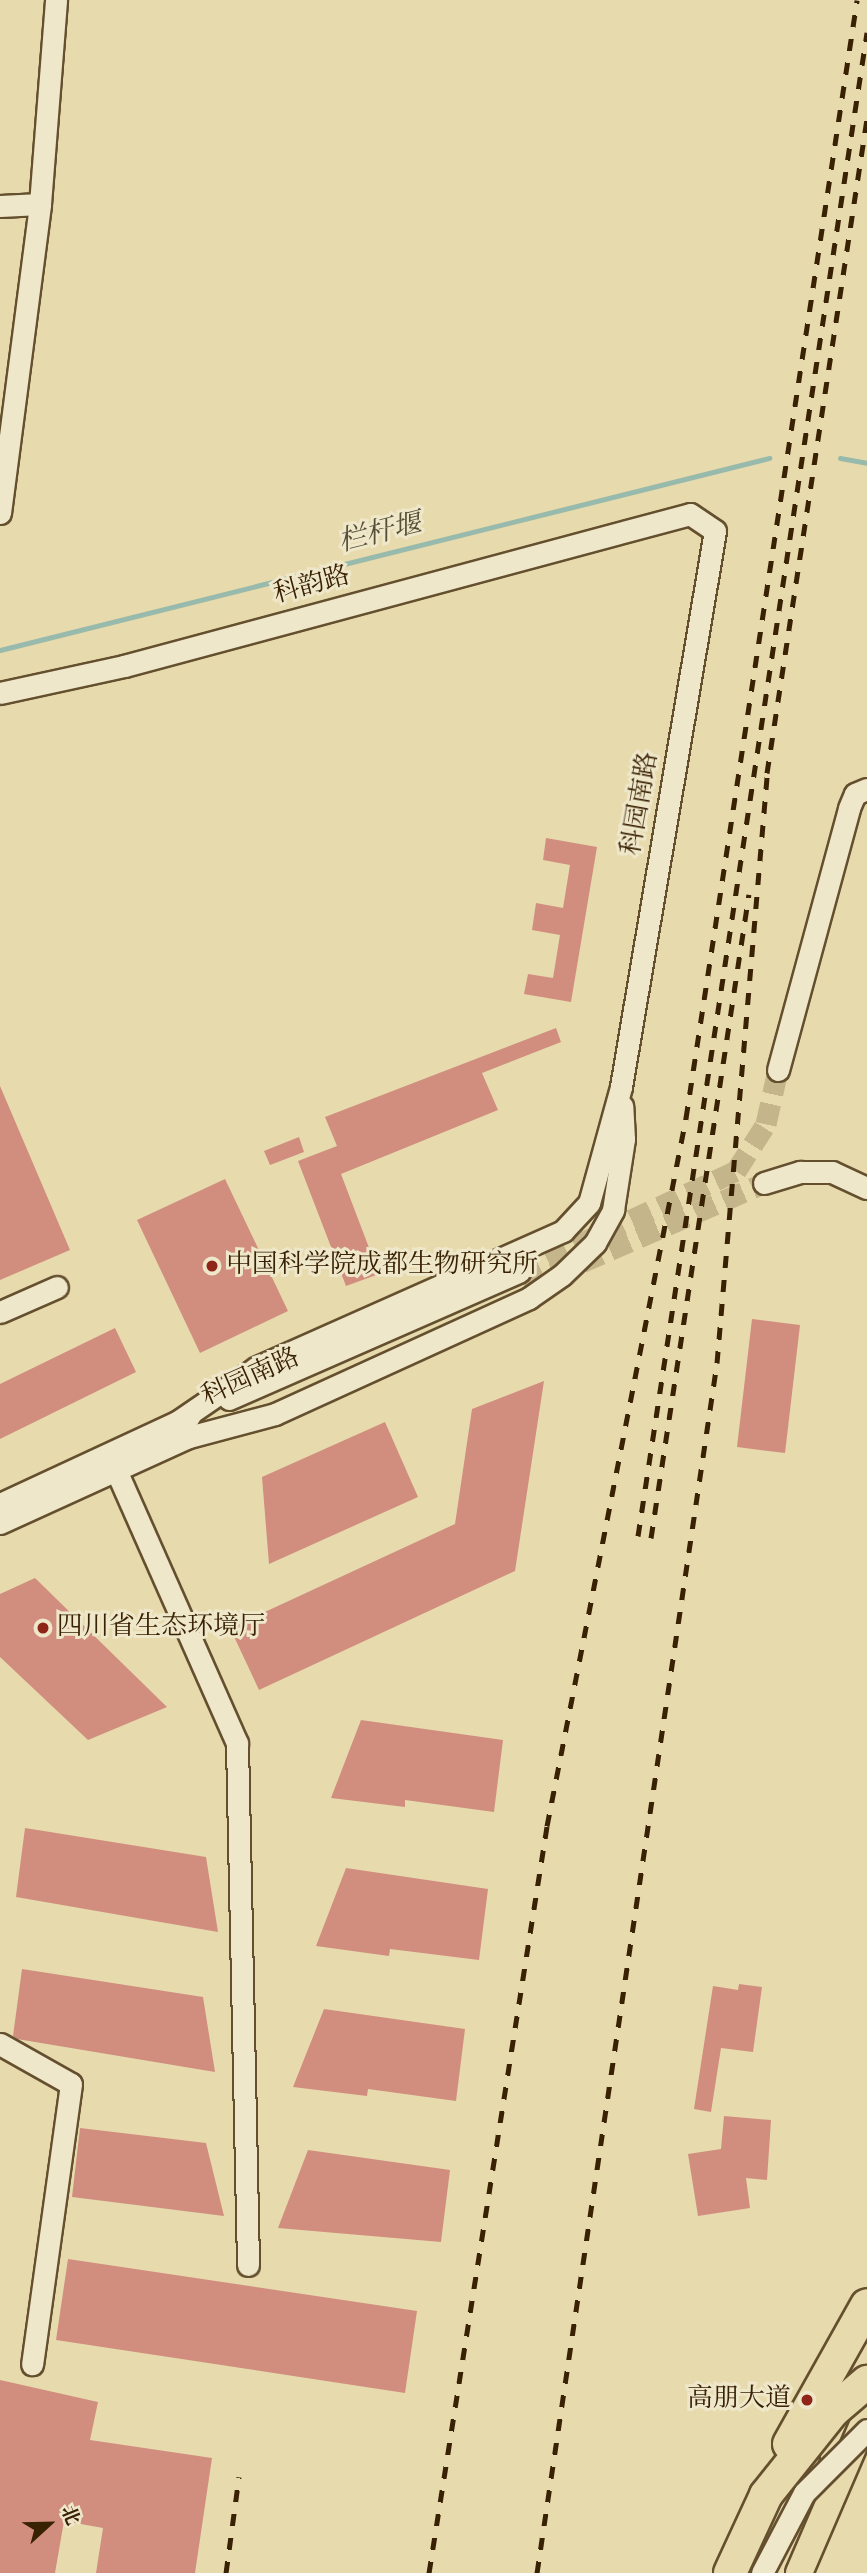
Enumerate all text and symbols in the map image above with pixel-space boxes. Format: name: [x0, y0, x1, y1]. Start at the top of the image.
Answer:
water label: 栏杆堰: [335, 508, 425, 560]
street label: 科韵路: [270, 561, 354, 611]
street label: 科园南路: [617, 750, 665, 858]
place label: 中国科学院成都生物研究所: [226, 1250, 538, 1282]
marker: 中国科学院成都生物研究所: [204, 1258, 220, 1274]
street label: 科园南路: [197, 1343, 305, 1413]
place label: 四川省生态环境厅: [57, 1612, 265, 1644]
marker: 四川省生态环境厅: [35, 1620, 51, 1636]
place label: 高朋大道: [687, 2384, 791, 2416]
marker: 高朋大道: [797, 2390, 817, 2410]
north arrow: [14, 2489, 84, 2559]
text: 北: [53, 2502, 85, 2530]

